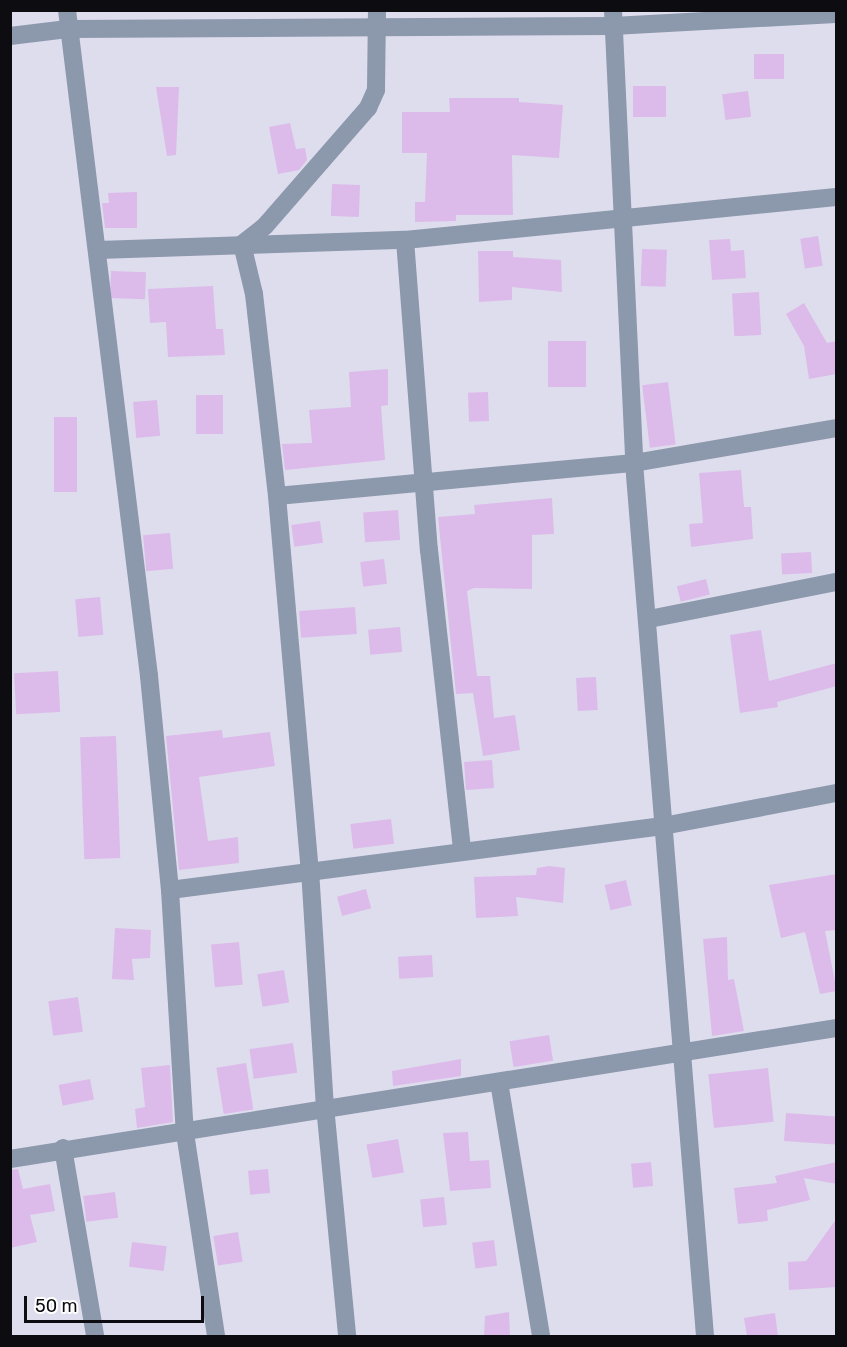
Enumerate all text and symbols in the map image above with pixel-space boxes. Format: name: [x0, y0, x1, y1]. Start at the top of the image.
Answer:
scale bar: [27, 1284, 207, 1322]
text: 50 m: [35, 1295, 78, 1317]

